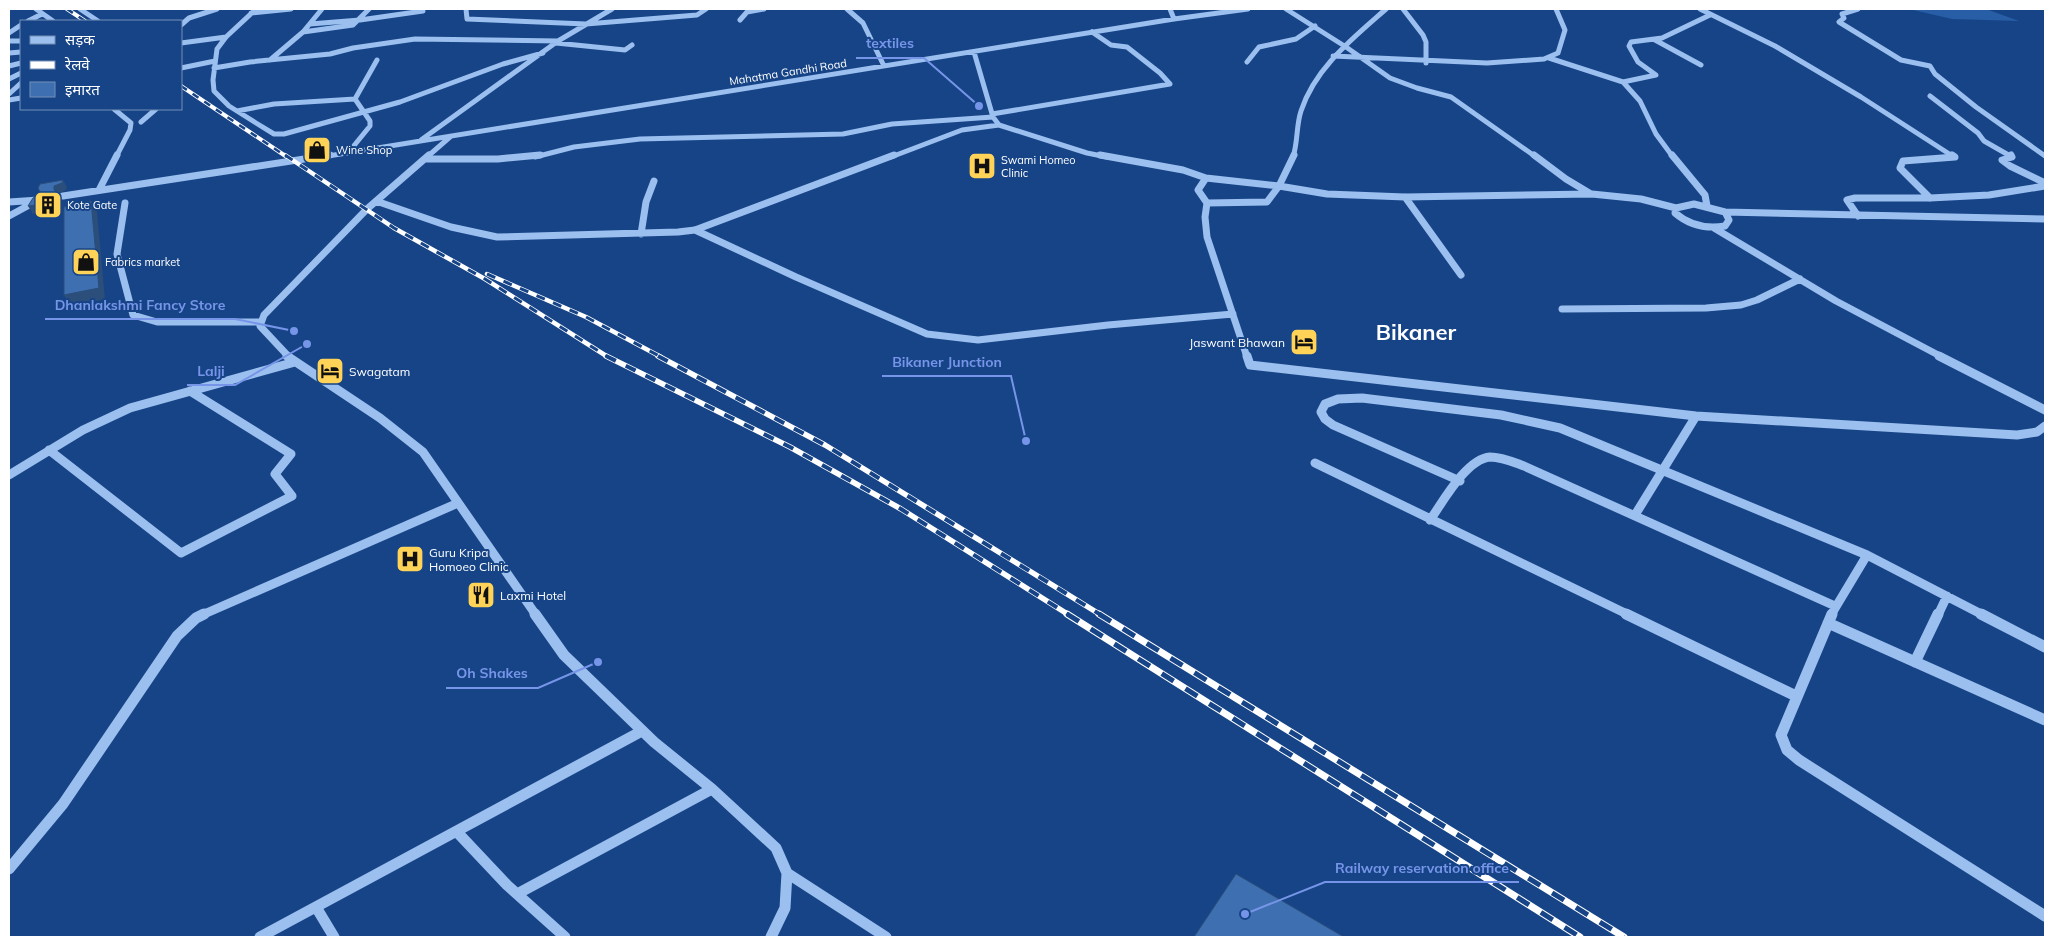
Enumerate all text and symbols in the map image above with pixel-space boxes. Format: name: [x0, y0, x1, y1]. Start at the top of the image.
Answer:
legend: [20, 20, 182, 110]
callout: textiles: [856, 29, 924, 58]
text: सड़क: [65, 30, 95, 49]
text: textiles: [866, 34, 914, 52]
text: रेलवे: [64, 55, 90, 74]
street label: Mahatma Gandhi Road: [728, 56, 848, 88]
text: इमारत: [65, 80, 100, 99]
shop icon: Wine Shop: [302, 135, 332, 165]
place label: Wine Shop: [336, 143, 393, 157]
hospital icon: Swami Homeo Clinic: [967, 151, 997, 181]
place label: Swami Homeo Clinic: [1001, 153, 1076, 180]
building icon: Kote Gate: [33, 190, 63, 220]
place label: Kote Gate: [67, 198, 117, 212]
shop icon: Fabrics market: [71, 247, 101, 277]
place label: Fabrics market: [105, 255, 180, 269]
callout: Dhanlakshmi Fancy Store: [45, 290, 235, 319]
text: Dhanlakshmi Fancy Store: [55, 296, 226, 314]
district label: Bikaner: [1376, 318, 1457, 346]
hotel icon: Jaswant Bhawan: [1289, 327, 1319, 357]
place label: Jaswant Bhawan: [1189, 335, 1285, 350]
callout: Bikaner Junction: [882, 347, 1011, 376]
text: Bikaner Junction: [892, 353, 1002, 371]
callout: Lalji: [187, 356, 235, 385]
hotel icon: Swagatam: [315, 356, 345, 386]
text: Lalji: [197, 362, 225, 380]
place label: Swagatam: [349, 364, 410, 379]
hospital icon: Guru Kripa Homoeo Clinic: [395, 544, 425, 574]
place label: Guru Kripa Homoeo Clinic: [429, 545, 509, 574]
restaurant icon: Laxmi Hotel: [466, 580, 496, 610]
place label: Laxmi Hotel: [500, 588, 566, 603]
callout: Oh Shakes: [446, 659, 538, 688]
text: Oh Shakes: [456, 664, 528, 682]
callout: Railway reservation office: [1325, 853, 1519, 882]
text: Railway reservation office: [1335, 859, 1509, 877]

